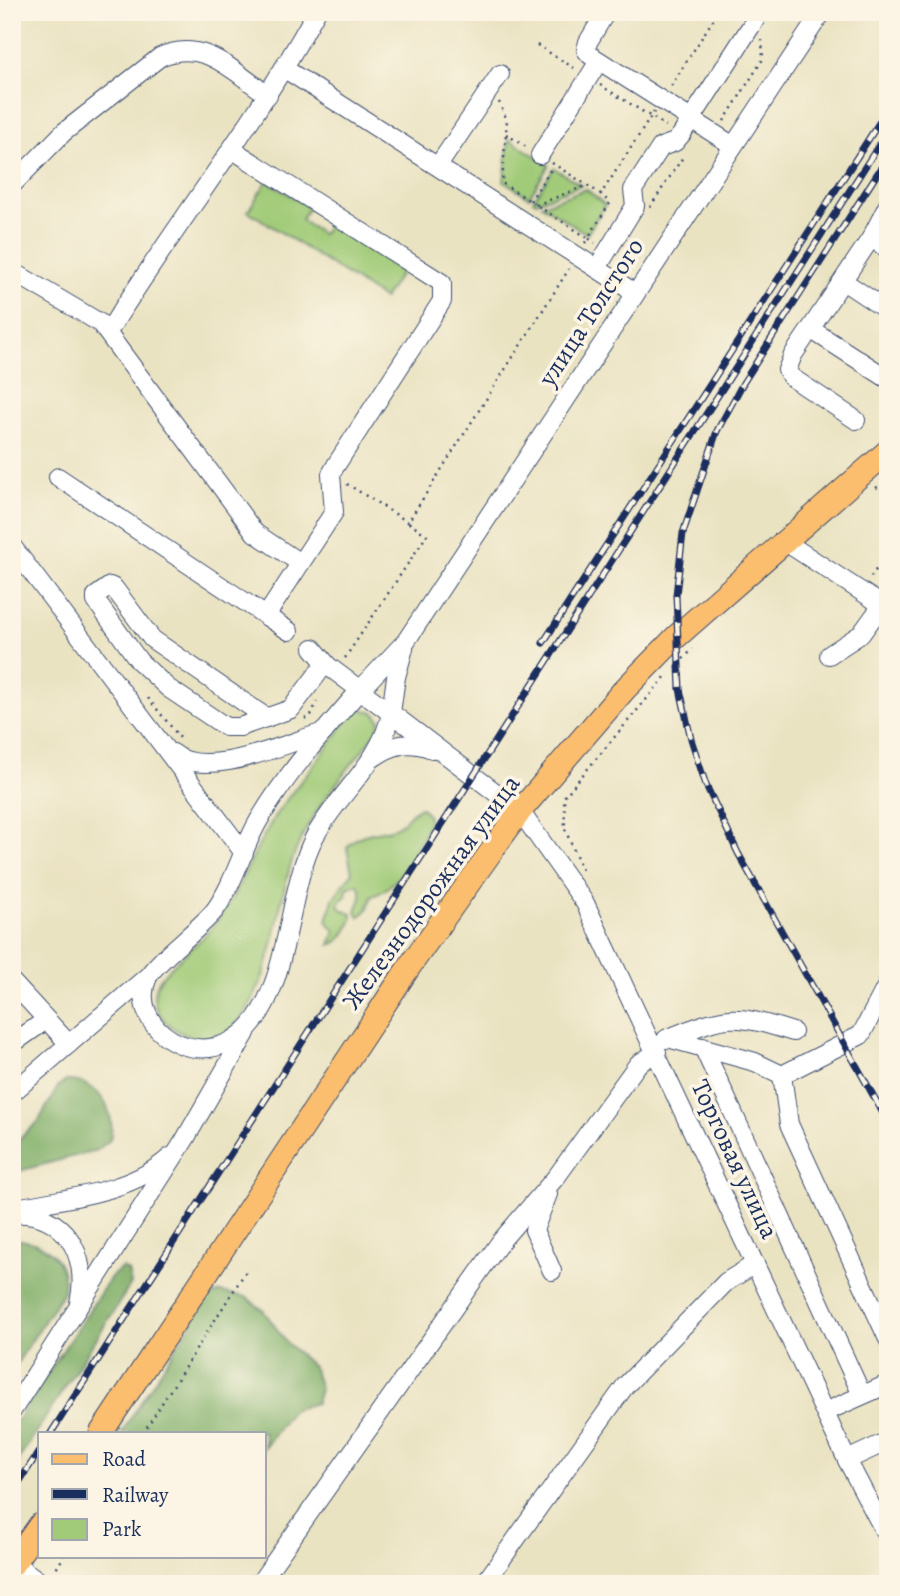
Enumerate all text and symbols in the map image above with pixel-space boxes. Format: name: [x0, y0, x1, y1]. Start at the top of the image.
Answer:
street label: улица Толстого: [529, 231, 652, 394]
street label: Железнодорожная улица: [334, 768, 528, 1016]
street label: Торговая улица: [683, 1074, 787, 1244]
legend: [38, 1432, 266, 1558]
text: Road: [102, 1445, 146, 1473]
text: Railway: [102, 1481, 169, 1509]
text: Park: [102, 1515, 142, 1543]

